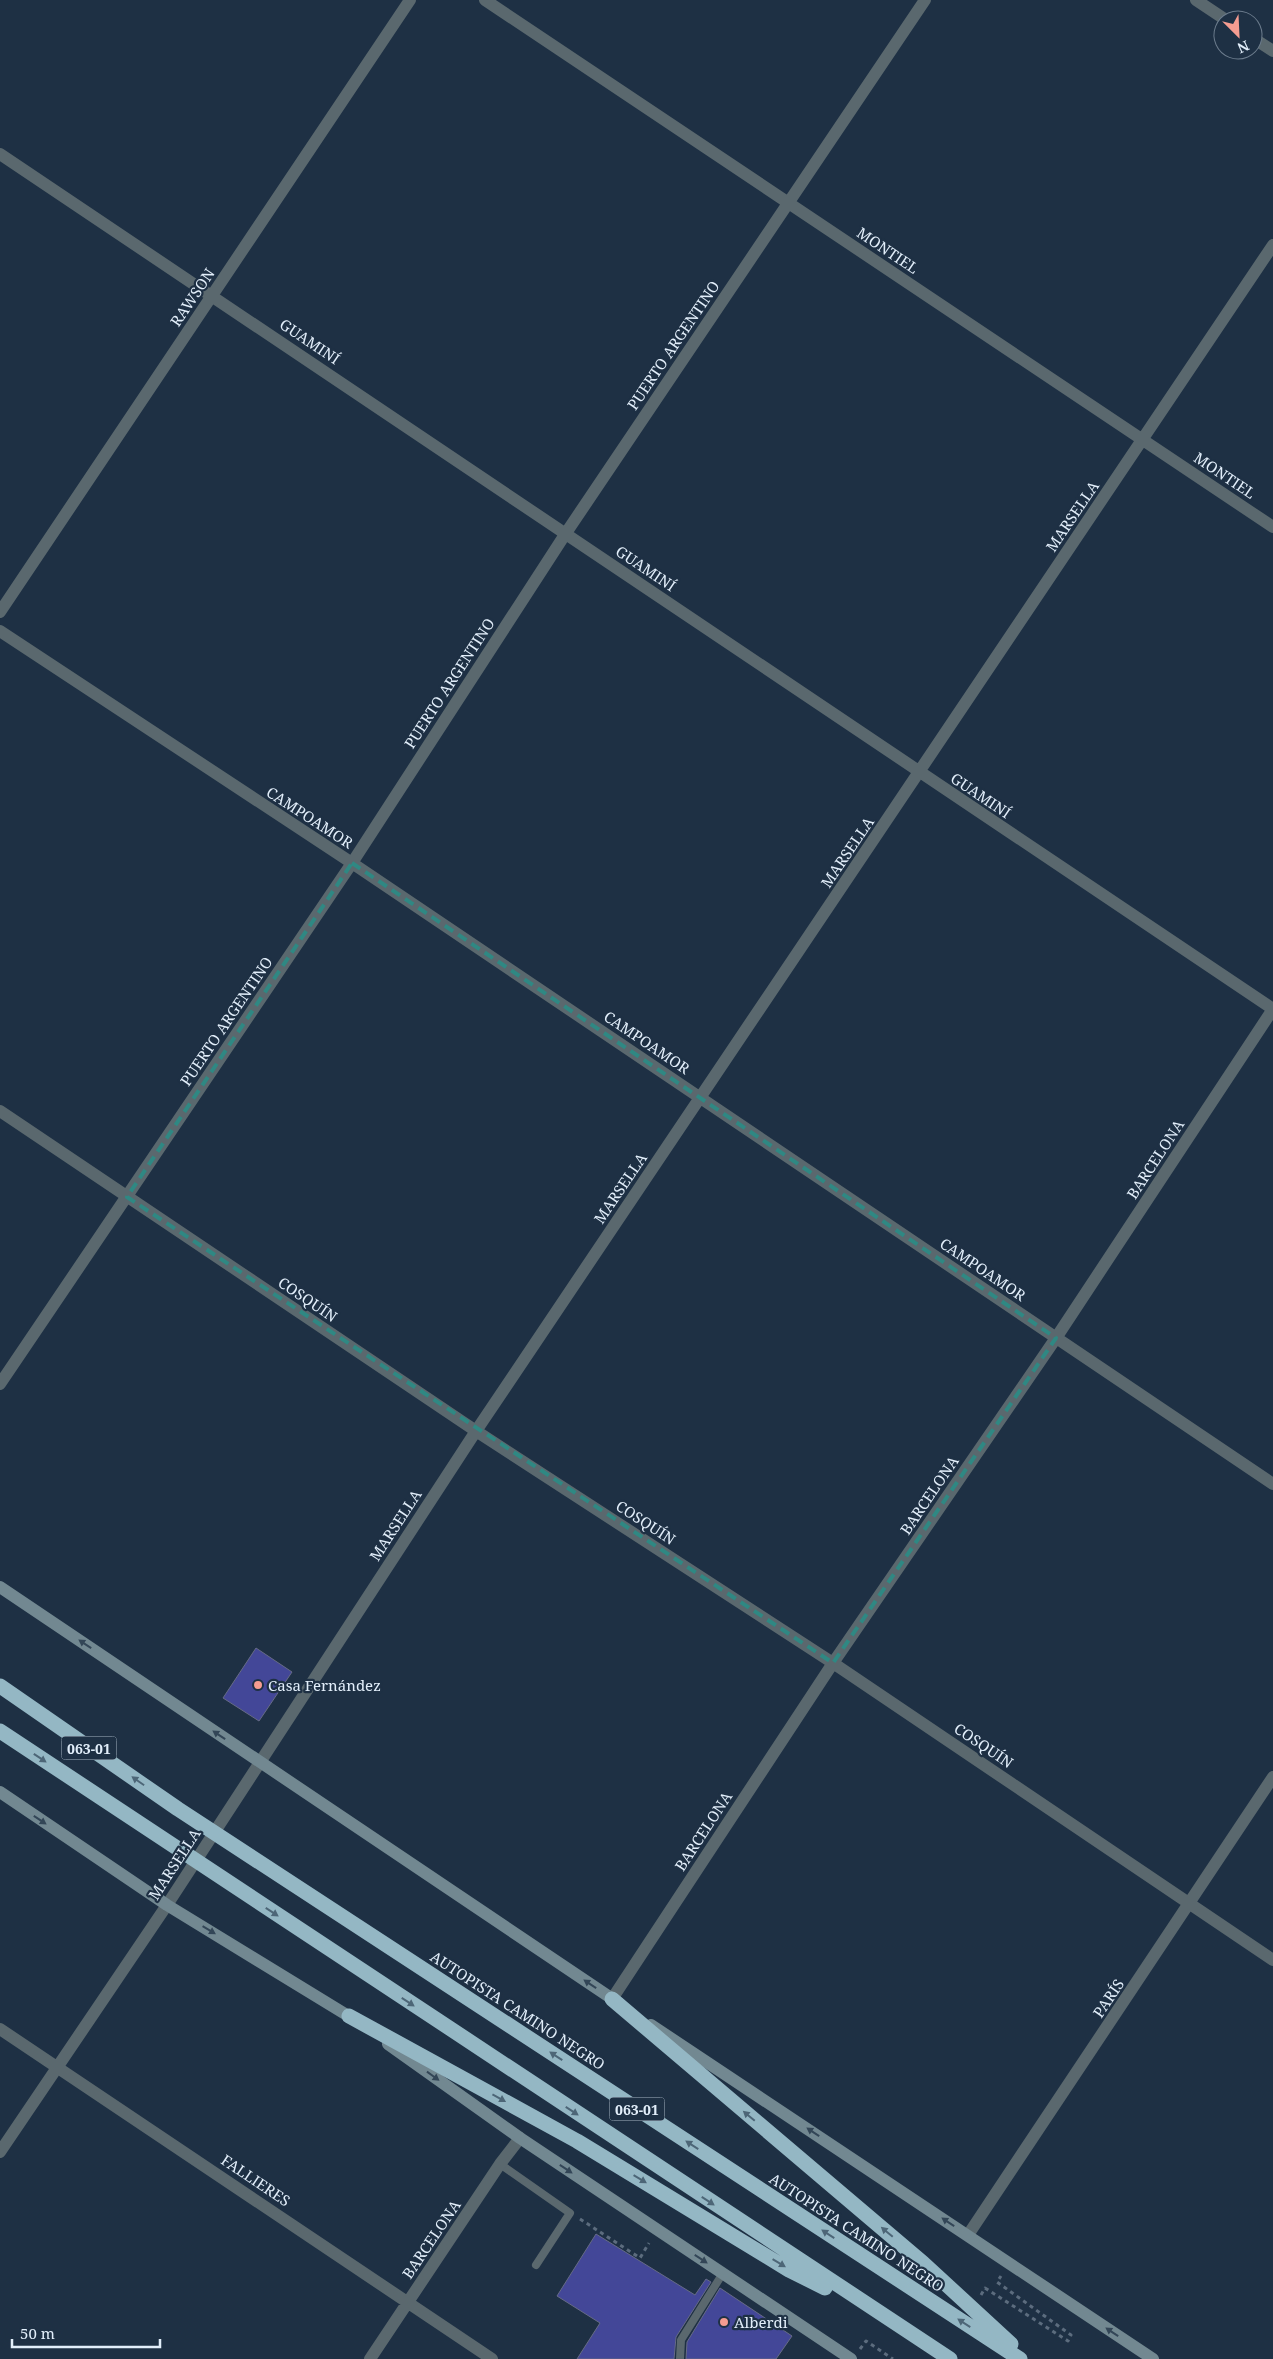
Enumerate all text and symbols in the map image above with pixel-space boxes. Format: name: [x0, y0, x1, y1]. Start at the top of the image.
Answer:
north arrow: [1213, 10, 1263, 60]
text: N: [1235, 36, 1252, 58]
street label: MONTIEL: [853, 222, 923, 278]
street label: RAWSON: [165, 264, 219, 330]
street label: PUERTO ARGENTINO: [622, 277, 724, 413]
street label: GUAMINÍ: [276, 314, 344, 368]
street label: MONTIEL: [1190, 447, 1260, 503]
street label: MARSELLA: [1041, 476, 1103, 555]
street label: GUAMINÍ: [612, 541, 680, 595]
street label: PUERTO ARGENTINO: [399, 614, 499, 752]
street label: GUAMINÍ: [947, 768, 1015, 822]
street label: CAMPOAMOR: [263, 782, 357, 853]
street label: MARSELLA: [816, 812, 878, 891]
street label: PUERTO ARGENTINO: [175, 953, 277, 1089]
street label: CAMPOAMOR: [600, 1006, 694, 1078]
street label: BARCELONA: [1122, 1115, 1188, 1202]
street label: MARSELLA: [589, 1148, 651, 1227]
street label: CAMPOAMOR: [936, 1233, 1030, 1305]
street label: COSQUÍN: [274, 1272, 342, 1326]
street label: BARCELONA: [895, 1451, 963, 1538]
street label: MARSELLA: [364, 1485, 426, 1565]
street label: COSQUÍN: [612, 1495, 680, 1549]
one-way arrow: [78, 1639, 91, 1649]
place label: Casa Fernández: [268, 1675, 381, 1695]
marker: Casa Fernández: [252, 1679, 264, 1691]
street label: COSQUÍN: [950, 1718, 1018, 1772]
one-way arrow: [212, 1730, 226, 1740]
road number: 063-01: [62, 1736, 116, 1760]
one-way arrow: [34, 1754, 47, 1763]
one-way arrow: [131, 1776, 145, 1786]
street label: BARCELONA: [670, 1787, 736, 1874]
one-way arrow: [34, 1815, 47, 1825]
street label: MARSELLA: [143, 1824, 205, 1904]
one-way arrow: [265, 1908, 279, 1917]
one-way arrow: [202, 1926, 215, 1935]
street label: AUTOPISTA CAMINO NEGRO: [427, 1946, 609, 2074]
street label: PARÍS: [1088, 1975, 1128, 2021]
one-way arrow: [583, 1979, 597, 1989]
one-way arrow: [401, 1997, 414, 2007]
one-way arrow: [550, 2051, 563, 2061]
one-way arrow: [426, 2071, 440, 2081]
one-way arrow: [492, 2094, 506, 2102]
road number: 063-01: [610, 2098, 664, 2120]
one-way arrow: [566, 2106, 579, 2116]
one-way arrow: [743, 2110, 756, 2121]
one-way arrow: [806, 2127, 819, 2137]
one-way arrow: [686, 2140, 699, 2150]
street label: FALLIERES: [218, 2150, 294, 2210]
one-way arrow: [560, 2164, 573, 2174]
street label: AUTOPISTA CAMINO NEGRO: [766, 2168, 948, 2296]
one-way arrow: [633, 2174, 646, 2184]
street label: BARCELONA: [397, 2195, 465, 2282]
one-way arrow: [701, 2196, 715, 2205]
one-way arrow: [941, 2217, 955, 2227]
one-way arrow: [881, 2226, 893, 2238]
one-way arrow: [822, 2229, 835, 2239]
one-way arrow: [695, 2254, 708, 2264]
one-way arrow: [772, 2259, 785, 2268]
place label: Alberdi: [734, 2312, 788, 2332]
scale bar: [12, 2316, 160, 2348]
marker: Alberdi: [718, 2316, 730, 2328]
one-way arrow: [958, 2318, 971, 2328]
text: 50 m: [20, 2323, 55, 2343]
one-way arrow: [1105, 2327, 1119, 2337]

